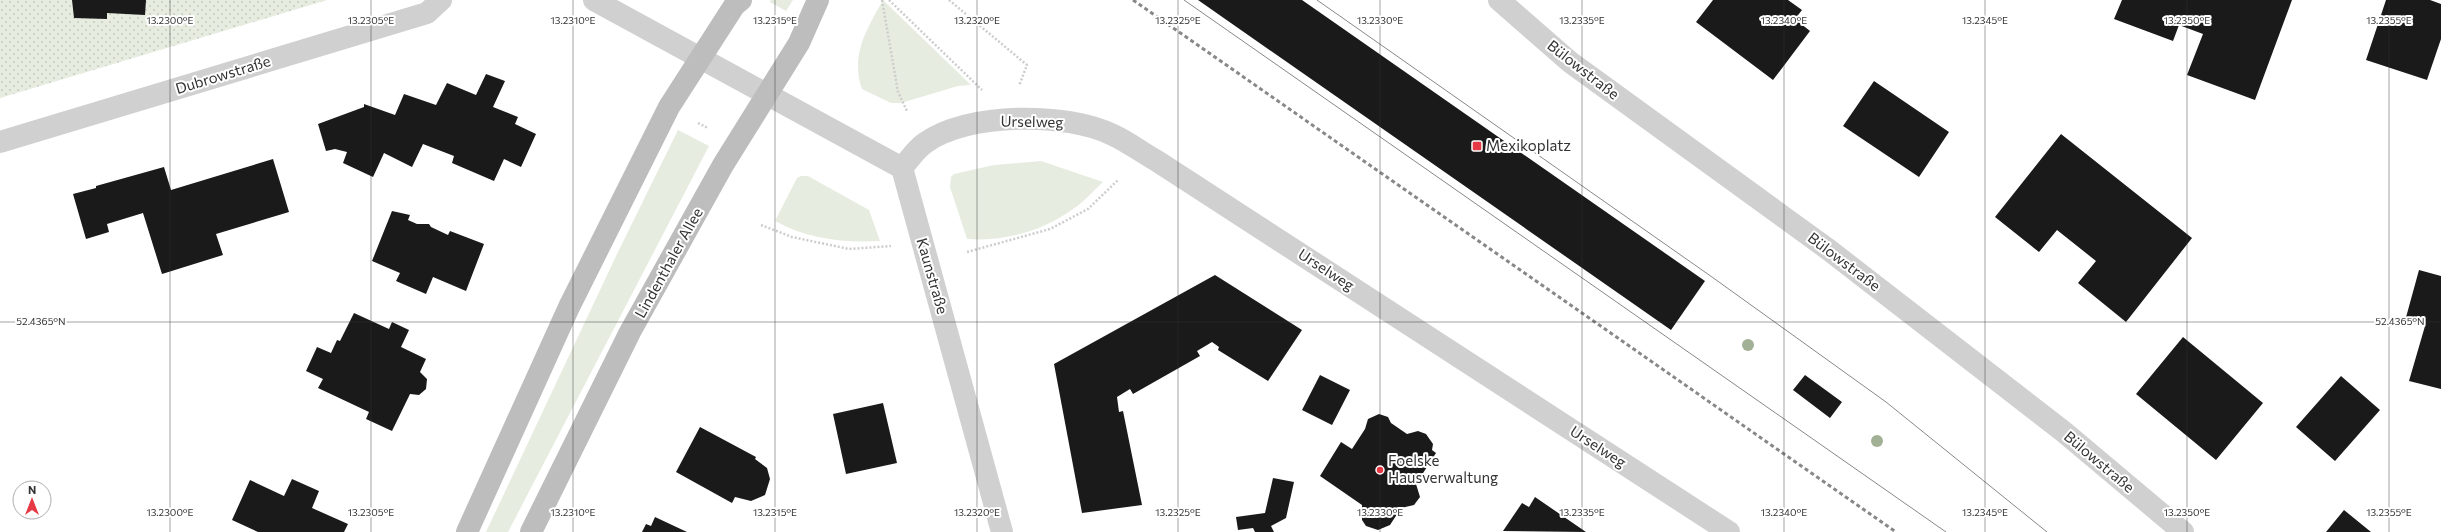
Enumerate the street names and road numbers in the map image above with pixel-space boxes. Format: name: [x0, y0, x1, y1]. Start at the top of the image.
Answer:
street label: Bülowstraße: [1544, 36, 1623, 103]
street label: Dubrowstraße: [173, 51, 272, 97]
street label: Urselweg: [1000, 111, 1064, 131]
street label: Lindenthaler Allee: [630, 204, 706, 321]
street label: Bülowstraße: [1805, 228, 1884, 294]
street label: Kaunstraße: [913, 236, 952, 316]
street label: Urselweg: [1295, 244, 1358, 294]
street label: Urselweg: [1567, 421, 1630, 471]
street label: Bülowstraße: [2061, 427, 2138, 496]

